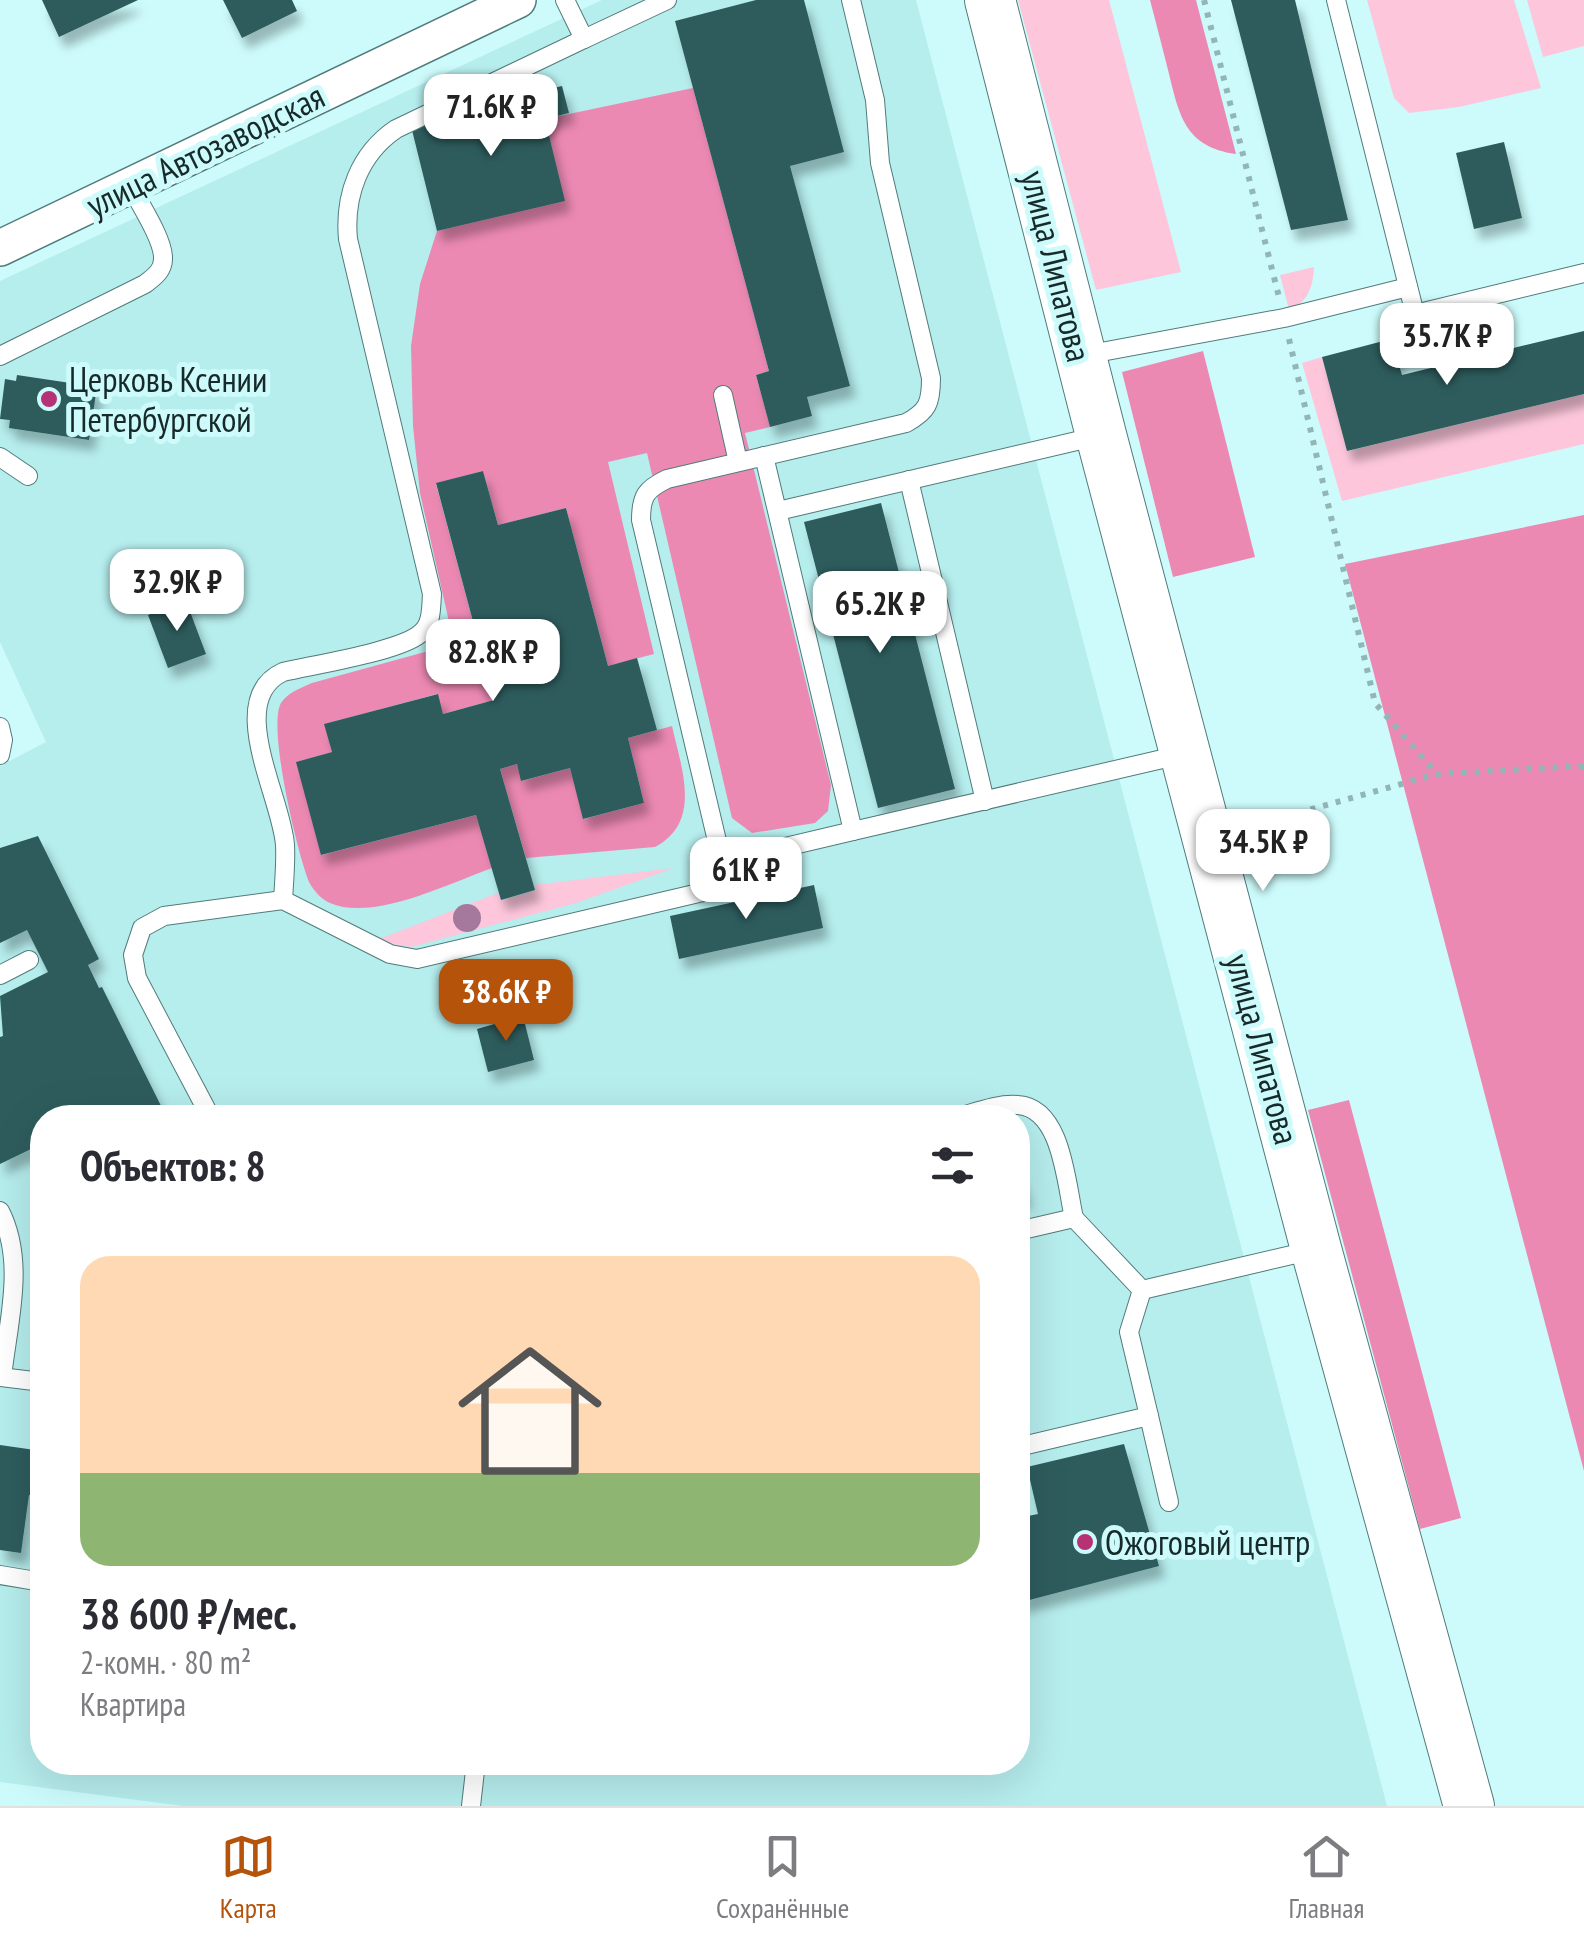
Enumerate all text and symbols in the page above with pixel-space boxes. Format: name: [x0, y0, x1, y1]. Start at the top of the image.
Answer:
street label: улица Автозаводская: [78, 73, 332, 227]
pin: 71.6K ₽: [399, 74, 583, 159]
text: 71.6K ₽: [446, 85, 536, 127]
street label: улица Липатова: [1011, 166, 1103, 366]
pin: 35.7K ₽: [1355, 303, 1539, 388]
text: 35.7K ₽: [1402, 314, 1492, 356]
place label: Церковь Ксении Петербургской: [69, 356, 267, 442]
marker: Церковь Ксении Петербургской: [38, 388, 60, 410]
pin: 32.9K ₽: [85, 549, 269, 634]
text: 32.9K ₽: [132, 560, 222, 602]
pin: 65.2K ₽: [788, 571, 972, 656]
text: 65.2K ₽: [835, 582, 925, 624]
pin: 82.8K ₽: [401, 619, 585, 704]
text: 82.8K ₽: [448, 630, 538, 672]
pin: 34.5K ₽: [1171, 809, 1355, 894]
text: 34.5K ₽: [1218, 820, 1308, 862]
pin: 61K ₽: [676, 837, 816, 922]
text: 61K ₽: [712, 848, 780, 890]
street label: улица Липатова: [1216, 949, 1310, 1149]
pin: 38.6K ₽: [414, 959, 598, 1044]
text: 38.6K ₽: [461, 970, 551, 1012]
text: Объектов: 8: [80, 1138, 266, 1193]
icon: filters: [925, 1138, 980, 1193]
icon: home: [440, 1321, 620, 1501]
place label: Ожоговый центр: [1105, 1519, 1310, 1565]
marker: Ожоговый центр: [1074, 1531, 1096, 1553]
text: 38 600 ₽/мес.: [80, 1586, 297, 1641]
text: 2-комн. · 80 m²: [80, 1641, 251, 1683]
text: Квартира: [80, 1683, 186, 1725]
tab: Карта: [220, 1829, 277, 1926]
tab: Сохранённые: [716, 1829, 849, 1926]
tab: Главная: [1289, 1829, 1364, 1926]

